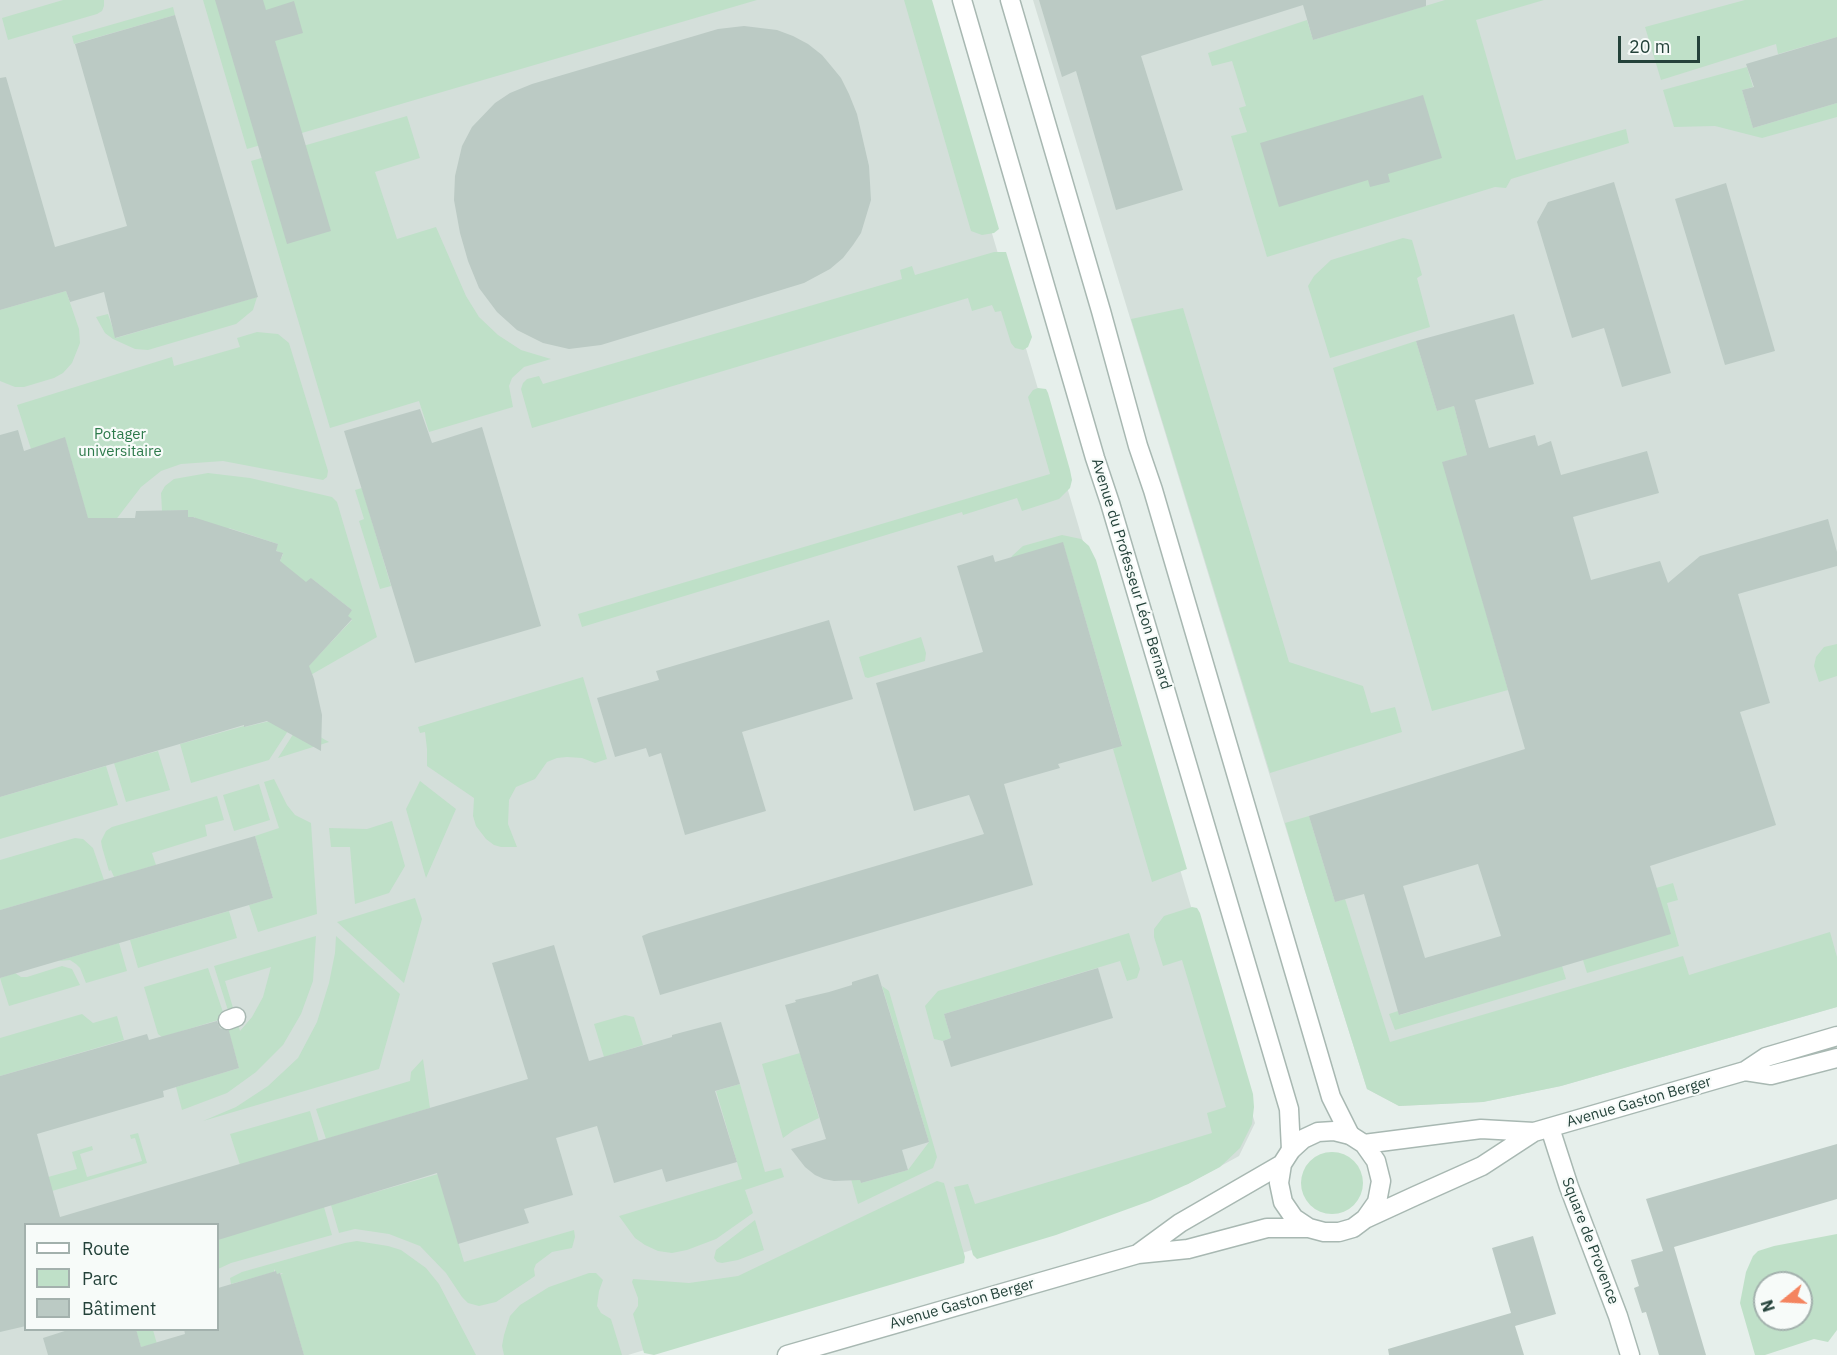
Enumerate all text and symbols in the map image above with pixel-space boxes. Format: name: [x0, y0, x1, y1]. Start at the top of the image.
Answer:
scale bar: [1621, 24, 1704, 62]
text: 20 m: [1629, 35, 1671, 58]
park label: Potager universitaire: [78, 426, 162, 461]
street label: Avenue du Professeur Léon Bernard: [1087, 456, 1175, 692]
street label: Avenue Gaston Berger: [1565, 1073, 1713, 1131]
street label: Square de Provence: [1558, 1175, 1622, 1307]
legend: [24, 1223, 219, 1331]
text: Route: [82, 1237, 130, 1260]
text: Parc: [82, 1267, 118, 1290]
north arrow: [1753, 1271, 1813, 1331]
street label: Avenue Gaston Berger: [888, 1275, 1036, 1333]
text: Bâtiment: [82, 1297, 156, 1320]
text: N: [1756, 1297, 1779, 1315]

